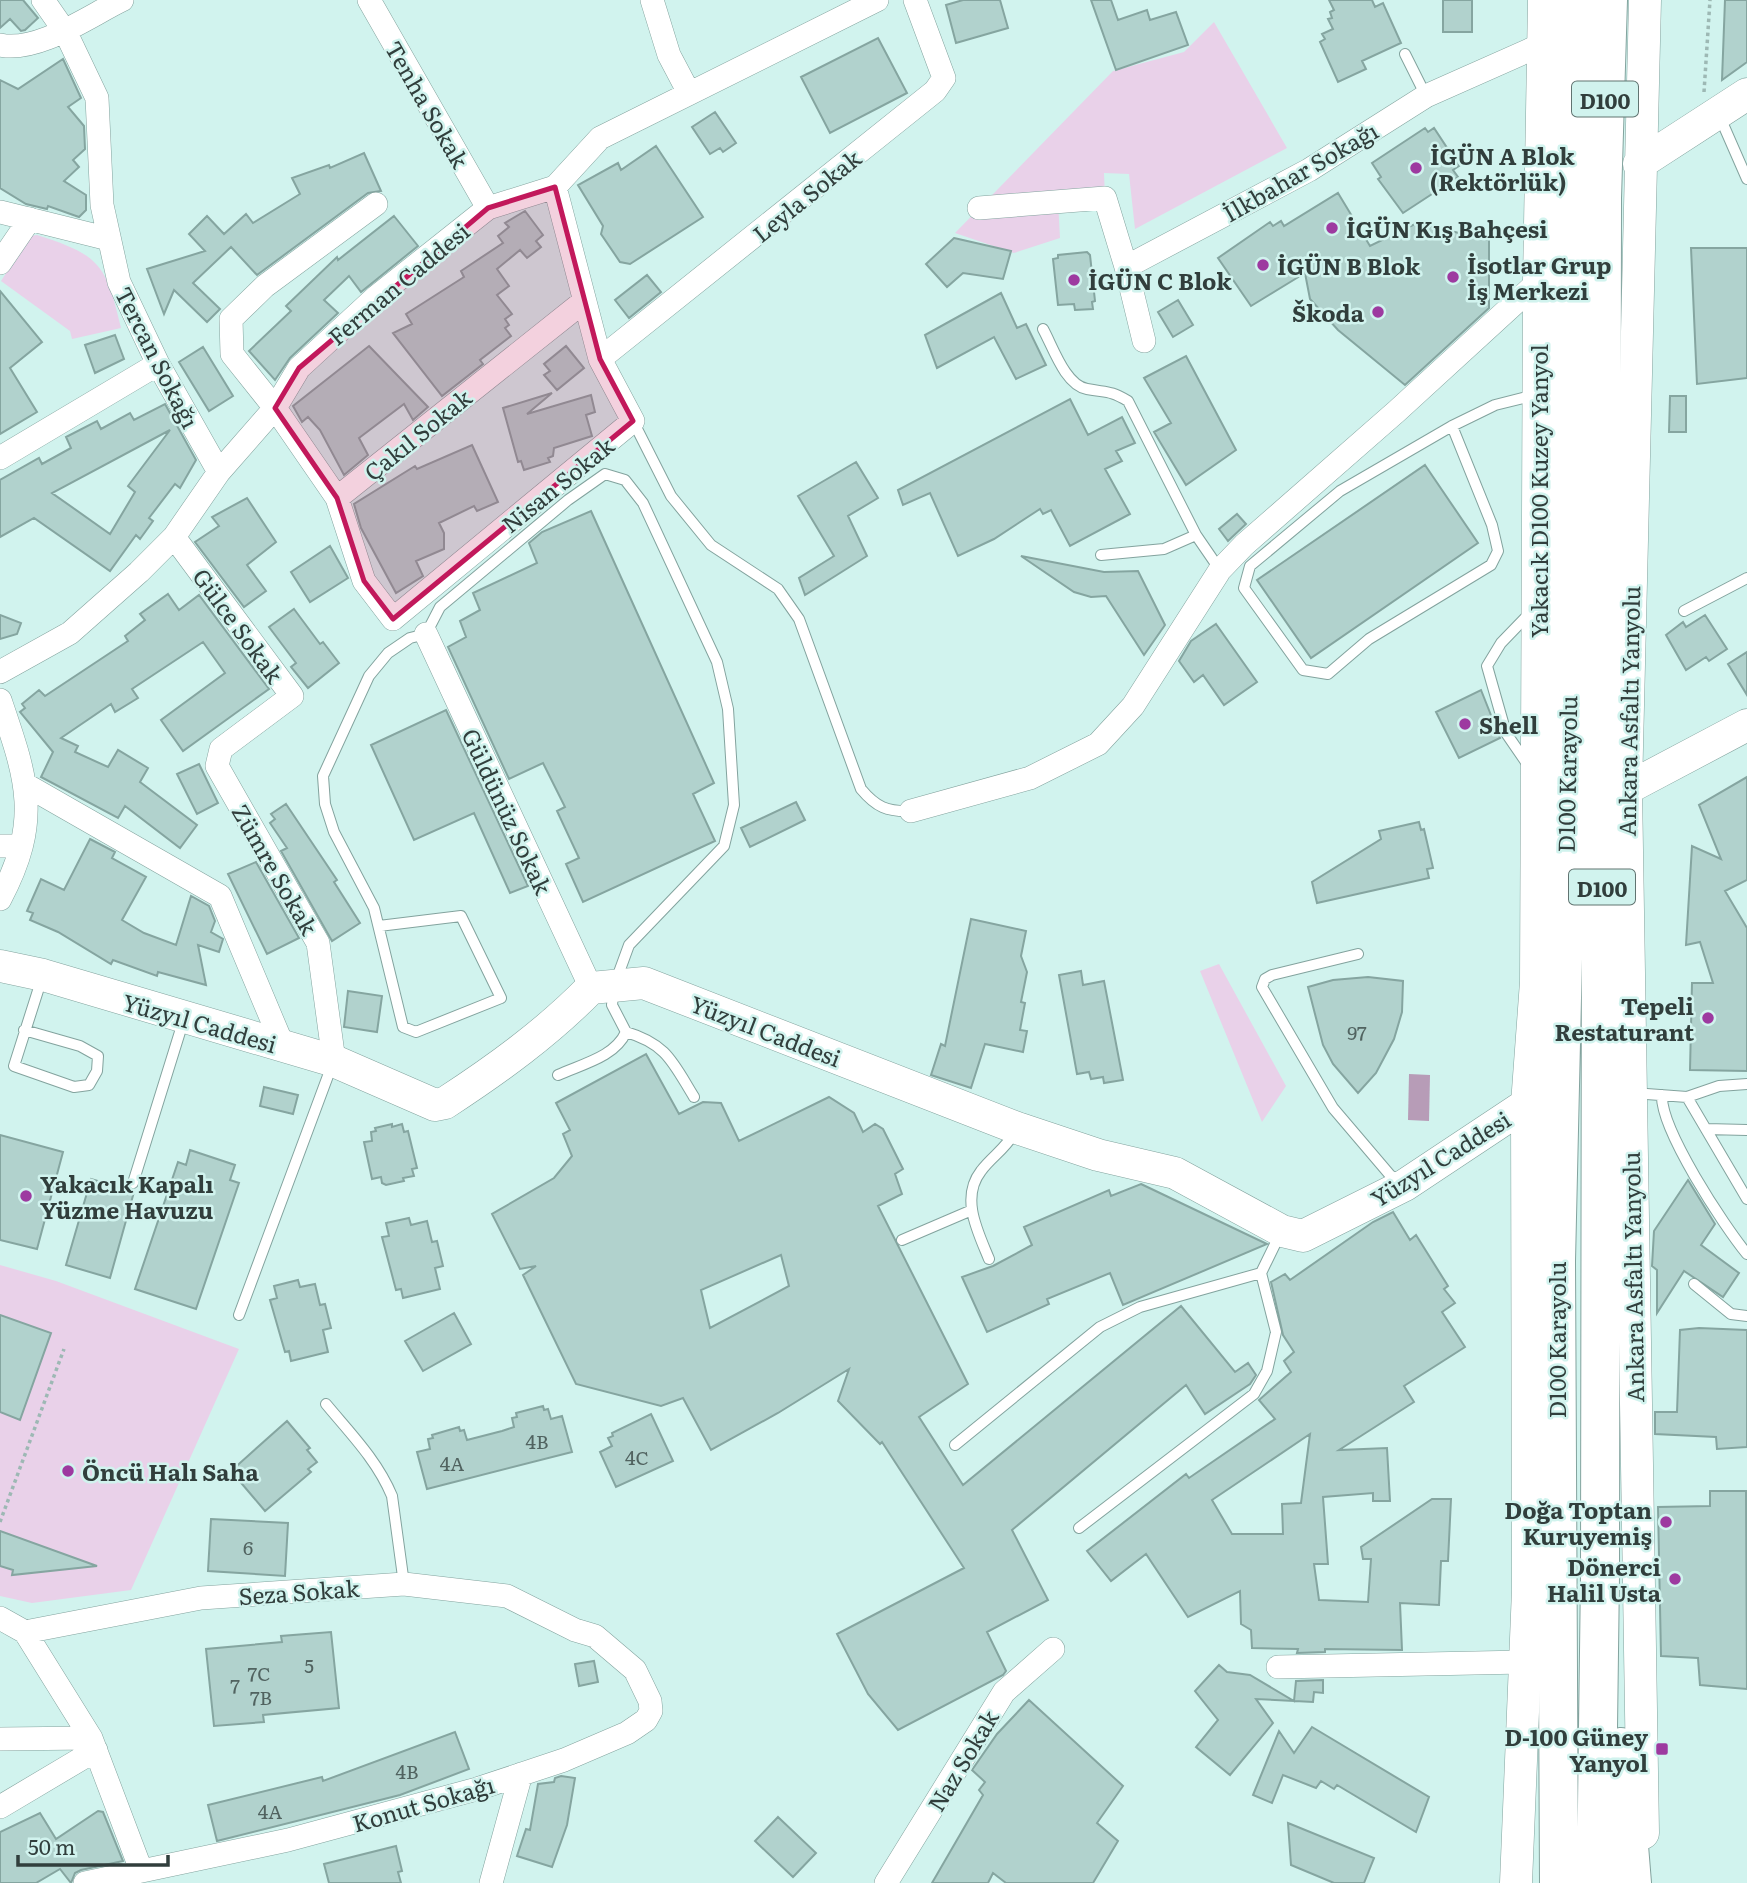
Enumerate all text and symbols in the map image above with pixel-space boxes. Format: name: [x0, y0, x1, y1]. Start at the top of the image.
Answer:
street label: Tenha Sokak: [378, 34, 479, 175]
road number: D100: [1572, 82, 1638, 116]
street label: İlkbahar Sokağı: [1216, 113, 1384, 229]
place label: İGÜN A Blok (Rektörlük): [1430, 138, 1575, 198]
street label: Leyla Sokak: [744, 140, 868, 249]
marker: İGÜN A Blok (Rektörlük): [1408, 160, 1424, 176]
place label: İGÜN Kış Bahçesi: [1346, 211, 1548, 245]
street label: Ferman Caddesi: [320, 213, 476, 352]
marker: İGÜN Kış Bahçesi: [1324, 220, 1340, 236]
place label: İsotlar Grup İş Merkezi: [1467, 247, 1612, 307]
place label: İGÜN B Blok: [1277, 248, 1421, 282]
marker: İGÜN B Blok: [1255, 257, 1271, 273]
place label: İGÜN C Blok: [1088, 263, 1232, 297]
marker: İsotlar Grup İş Merkezi: [1445, 269, 1461, 285]
marker: İGÜN C Blok: [1066, 272, 1082, 288]
street label: Tercan Sokağı: [108, 280, 208, 434]
place label: Škoda: [1292, 295, 1365, 329]
marker: Škoda: [1370, 304, 1386, 320]
street label: Yakacık D100 Kuzey Yanyol: [1521, 344, 1555, 638]
street label: Çakıl Sokak: [356, 379, 479, 488]
street label: Nisan Sokak: [494, 427, 621, 540]
street label: Gülce Sokak: [186, 561, 293, 690]
street label: Ankara Asfaltı Yanyolu: [1609, 585, 1647, 837]
street label: D100 Karayolu: [1548, 695, 1584, 853]
place label: Shell: [1479, 707, 1538, 741]
marker: Shell: [1457, 716, 1473, 732]
street label: Güldünüz Sokak: [455, 722, 562, 901]
street label: Zümre Sokak: [225, 797, 328, 942]
road number: D100: [1569, 870, 1635, 904]
street label: Yüzyıl Caddesi: [119, 984, 281, 1060]
street label: Yüzyıl Caddesi: [686, 986, 847, 1074]
place label: Tepeli Restaturant: [1554, 988, 1694, 1048]
marker: Tepeli Restaturant: [1700, 1010, 1716, 1026]
house number: 97: [1347, 1018, 1367, 1046]
street label: Yüzyıl Caddesi: [1364, 1101, 1517, 1215]
street label: Ankara Asfaltı Yanyolu: [1613, 1151, 1651, 1403]
place label: Yakacık Kapalı Yüzme Havuzu: [40, 1166, 214, 1226]
marker: Yakacık Kapalı Yüzme Havuzu: [18, 1188, 34, 1204]
street label: D100 Karayolu: [1539, 1261, 1573, 1419]
house number: 4B: [525, 1427, 549, 1455]
house number: 4C: [625, 1443, 649, 1471]
house number: 4A: [440, 1449, 464, 1477]
place label: Öncü Halı Saha: [82, 1454, 259, 1488]
marker: Öncü Halı Saha: [60, 1463, 76, 1479]
place label: Doğa Toptan Kuruyemiş: [1504, 1492, 1652, 1552]
marker: Doğa Toptan Kuruyemiş: [1658, 1514, 1674, 1530]
house number: 6: [243, 1533, 253, 1561]
place label: Dönerci Halil Usta: [1547, 1549, 1662, 1609]
street label: Seza Sokak: [237, 1570, 362, 1612]
marker: Dönerci Halil Usta: [1667, 1571, 1683, 1587]
house number: 5: [304, 1651, 314, 1679]
house number: 7C: [248, 1659, 270, 1687]
house number: 7: [230, 1671, 240, 1699]
house number: 7B: [250, 1683, 272, 1711]
street label: Naz Sokak: [918, 1702, 1006, 1817]
place label: D-100 Güney Yanyol: [1504, 1719, 1648, 1779]
marker: D-100 Güney Yanyol: [1654, 1741, 1670, 1757]
house number: 4B: [395, 1757, 419, 1785]
street label: Konut Sokağı: [348, 1766, 498, 1840]
house number: 4A: [258, 1797, 282, 1825]
scale bar: [18, 1824, 168, 1868]
text: 50 m: [28, 1830, 75, 1861]

